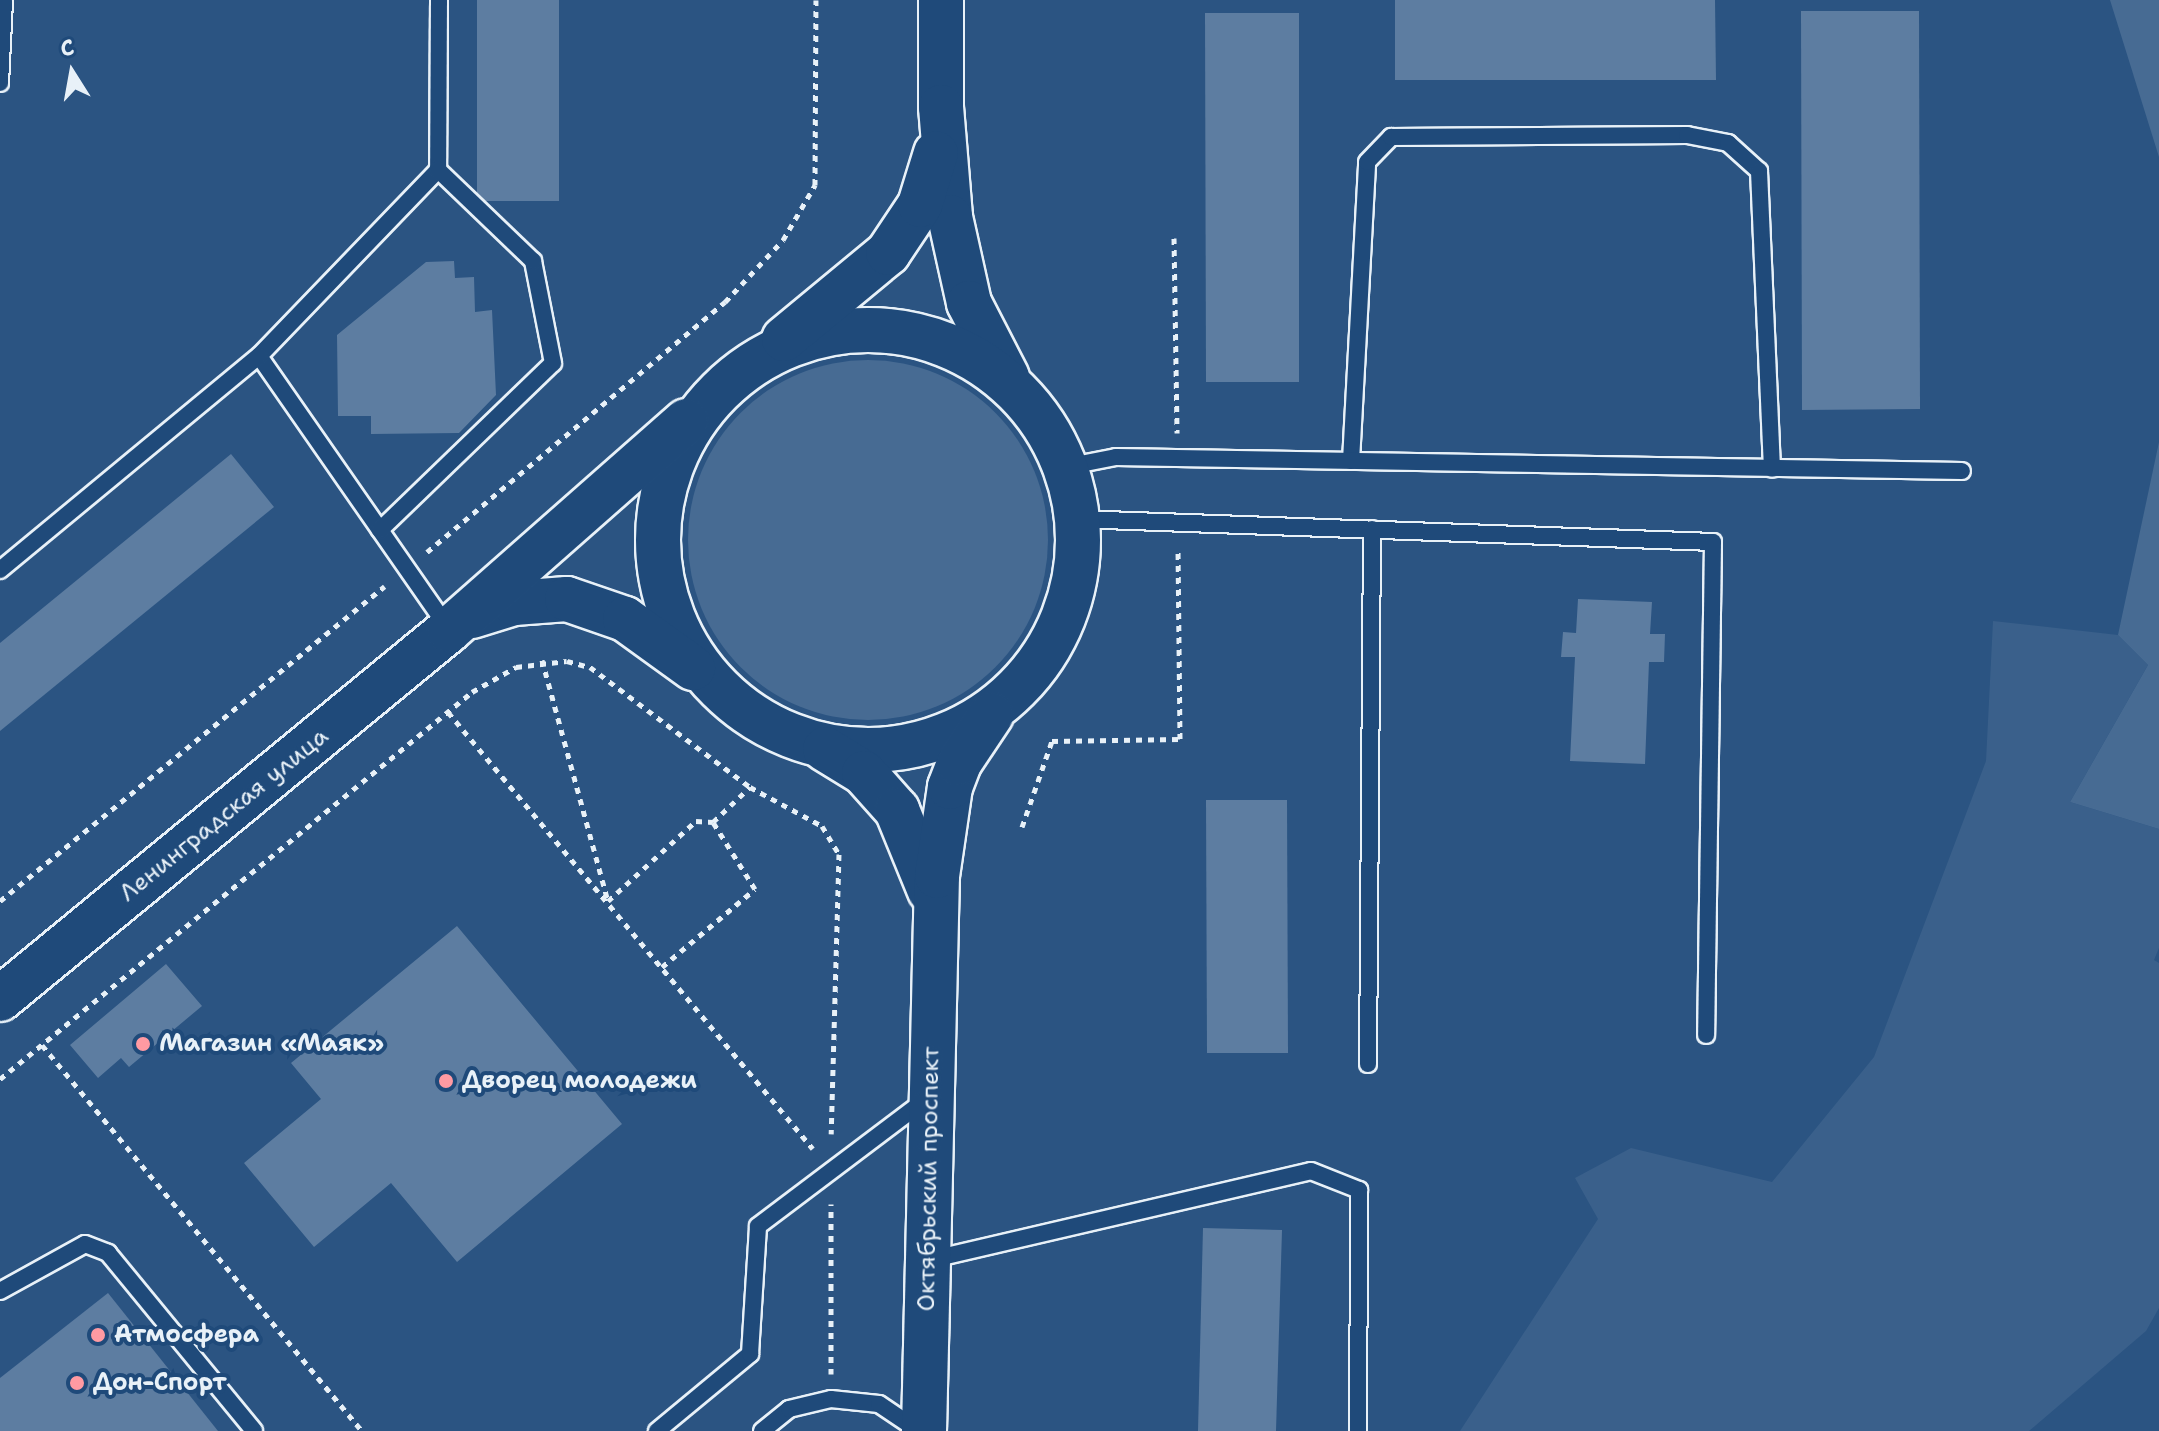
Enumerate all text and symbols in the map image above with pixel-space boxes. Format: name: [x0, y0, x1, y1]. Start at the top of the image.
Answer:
north arrow: [32, 32, 112, 112]
text: С: [58, 32, 77, 63]
street label: Ленинградская улица: [114, 722, 334, 908]
place label: Магазин «Маяк»: [159, 1030, 384, 1058]
marker: Магазин «Маяк»: [134, 1035, 152, 1053]
street label: Октябрьский проспект: [912, 1046, 946, 1312]
place label: Дворец молодежи: [462, 1067, 697, 1095]
marker: Дворец молодежи: [437, 1072, 455, 1090]
place label: Атмосфера: [114, 1321, 259, 1349]
marker: Атмосфера: [89, 1326, 107, 1344]
place label: Дон-Спорт: [93, 1369, 227, 1397]
marker: Дон-Спорт: [68, 1374, 86, 1392]

